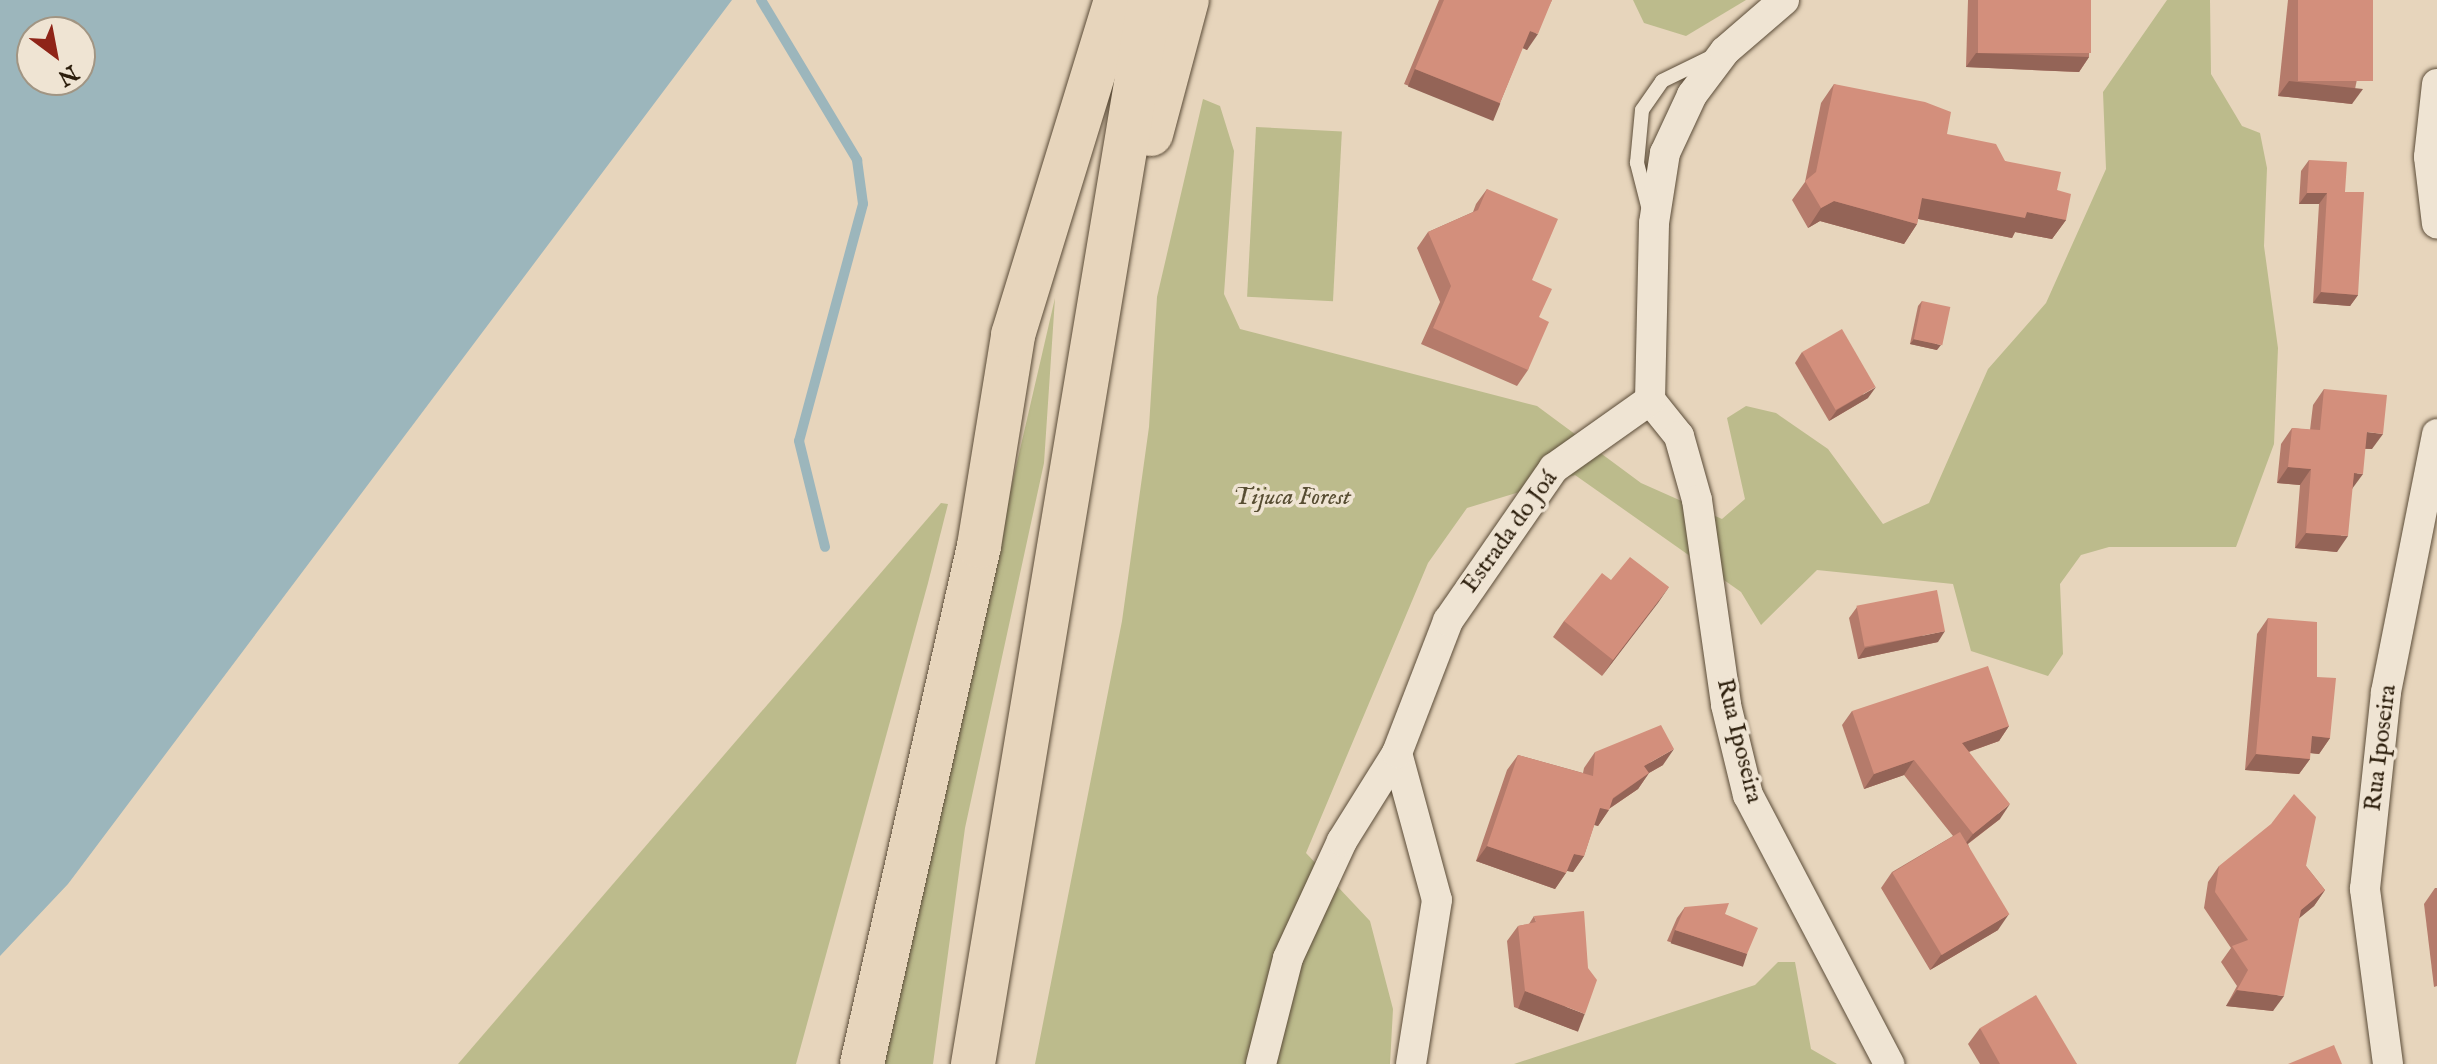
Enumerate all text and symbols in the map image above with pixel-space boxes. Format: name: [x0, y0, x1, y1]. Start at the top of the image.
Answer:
north arrow: [16, 16, 96, 96]
text: N: [52, 58, 83, 92]
street label: Estrada do Joá: [1456, 465, 1564, 599]
park label: Tijuca Forest: [1233, 484, 1351, 512]
street label: Rua Iposeira: [1710, 676, 1768, 806]
street label: Rua Iposeira: [2359, 683, 2403, 813]

